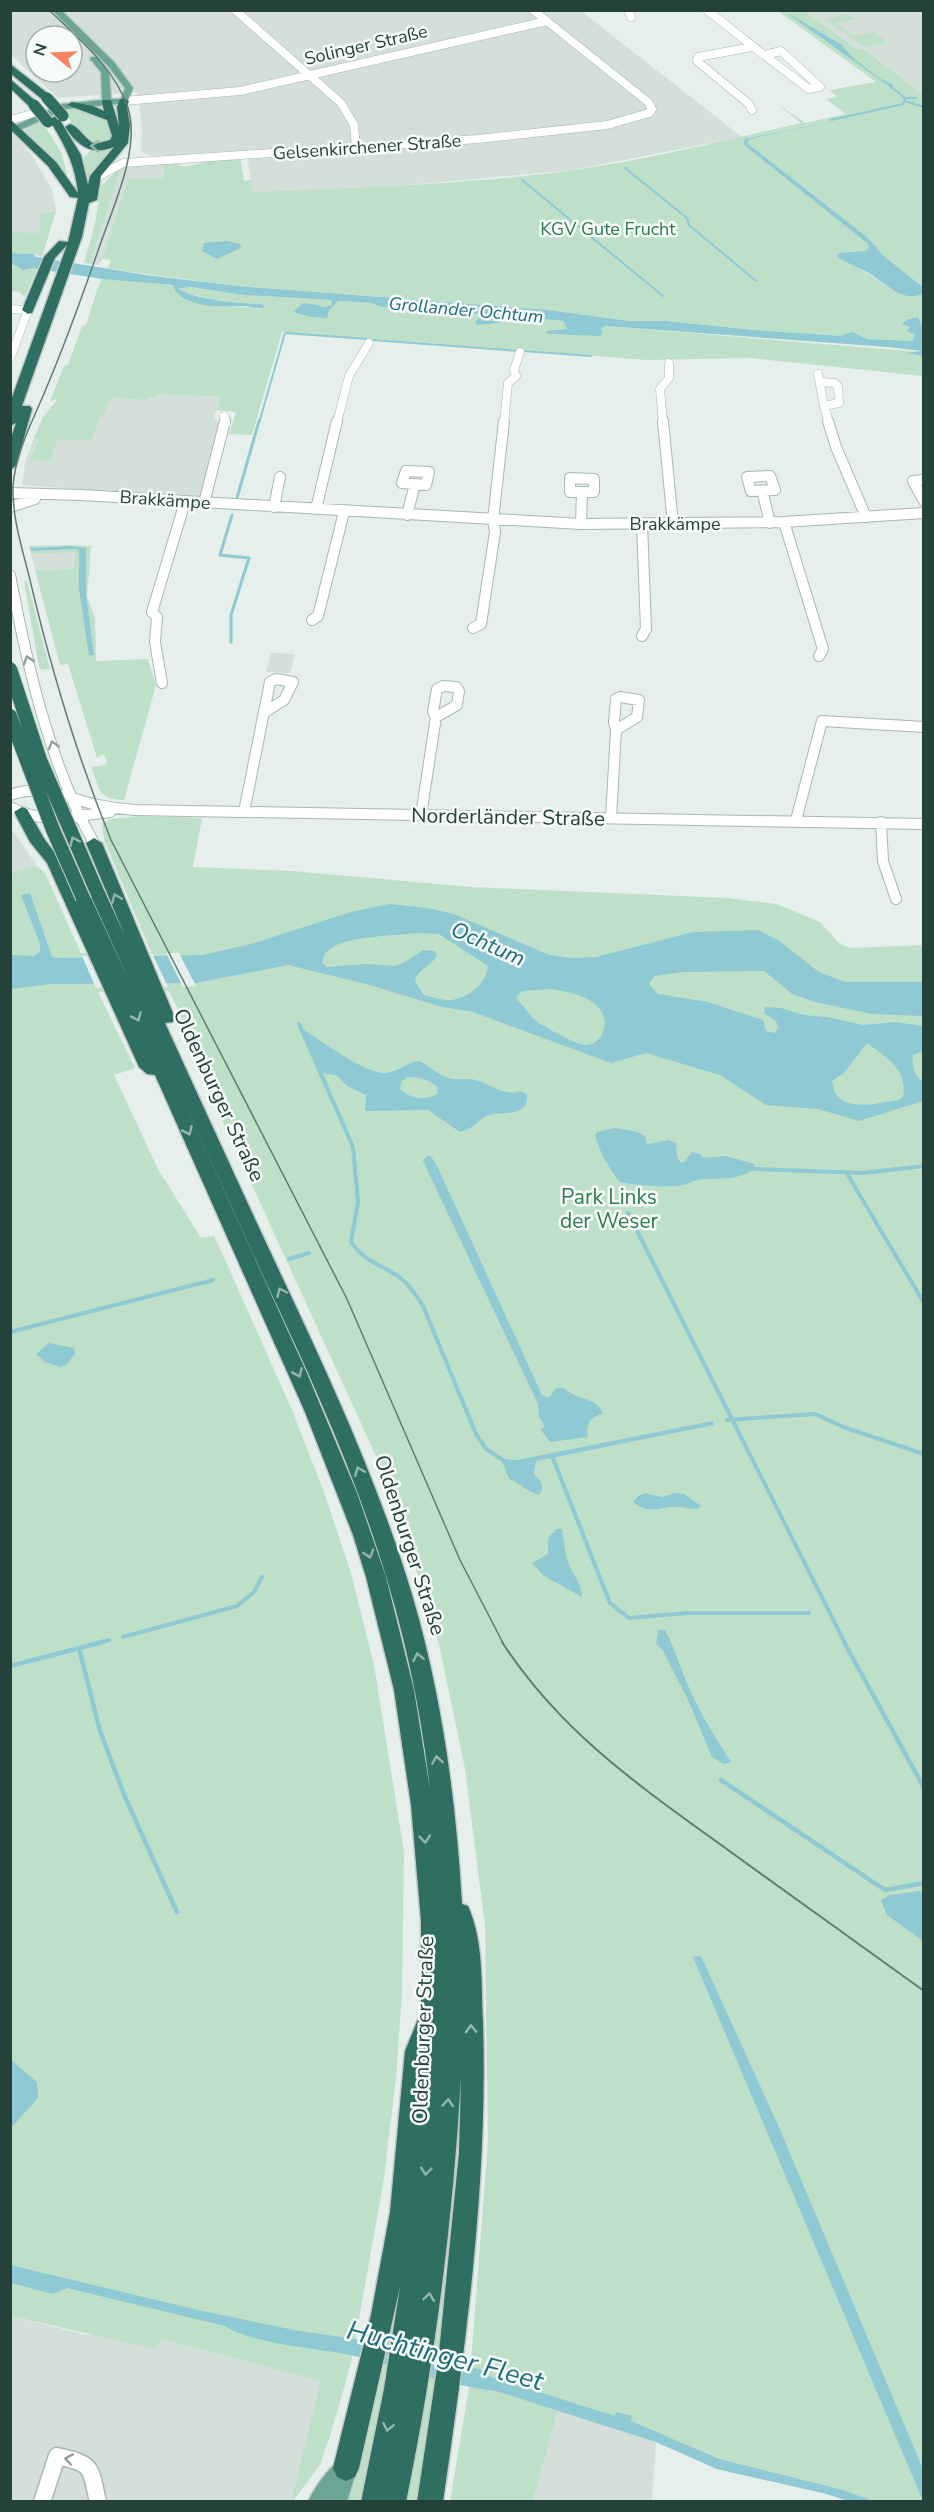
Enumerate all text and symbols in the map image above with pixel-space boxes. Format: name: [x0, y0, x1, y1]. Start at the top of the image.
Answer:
street label: Solinger Straße: [302, 19, 430, 71]
north arrow: [24, 24, 84, 84]
text: N: [28, 41, 53, 59]
street label: Gelsenkirchener Straße: [272, 128, 462, 166]
one-way arrow: [90, 140, 100, 153]
park label: KGV Gute Frucht: [540, 217, 676, 241]
water label: Grollander Ochtum: [388, 291, 544, 329]
street label: Brakkämpe: [119, 485, 211, 515]
street label: Brakkämpe: [630, 512, 721, 536]
one-way arrow: [23, 655, 36, 666]
one-way arrow: [48, 740, 60, 751]
street label: Norderländer Straße: [411, 801, 605, 833]
one-way arrow: [69, 837, 81, 848]
one-way arrow: [111, 893, 124, 904]
water label: Ochtum: [446, 914, 530, 974]
street label: Oldenburger Straße: [167, 1004, 271, 1186]
one-way arrow: [130, 1011, 142, 1022]
one-way arrow: [181, 1125, 193, 1136]
park label: Park Links der Weser: [560, 1183, 659, 1235]
one-way arrow: [276, 1288, 288, 1299]
one-way arrow: [290, 1367, 302, 1378]
street label: Oldenburger Straße: [368, 1451, 452, 1639]
one-way arrow: [354, 1466, 366, 1477]
one-way arrow: [362, 1548, 374, 1559]
one-way arrow: [412, 1652, 425, 1662]
one-way arrow: [431, 1755, 444, 1765]
one-way arrow: [418, 1835, 431, 1844]
street label: Oldenburger Straße: [406, 1935, 440, 2125]
one-way arrow: [464, 2024, 477, 2033]
one-way arrow: [441, 2098, 454, 2107]
one-way arrow: [420, 2166, 433, 2175]
one-way arrow: [422, 2292, 434, 2301]
water label: Huchtinger Fleet: [343, 2312, 549, 2400]
one-way arrow: [382, 2422, 395, 2432]
one-way arrow: [64, 2453, 74, 2466]

